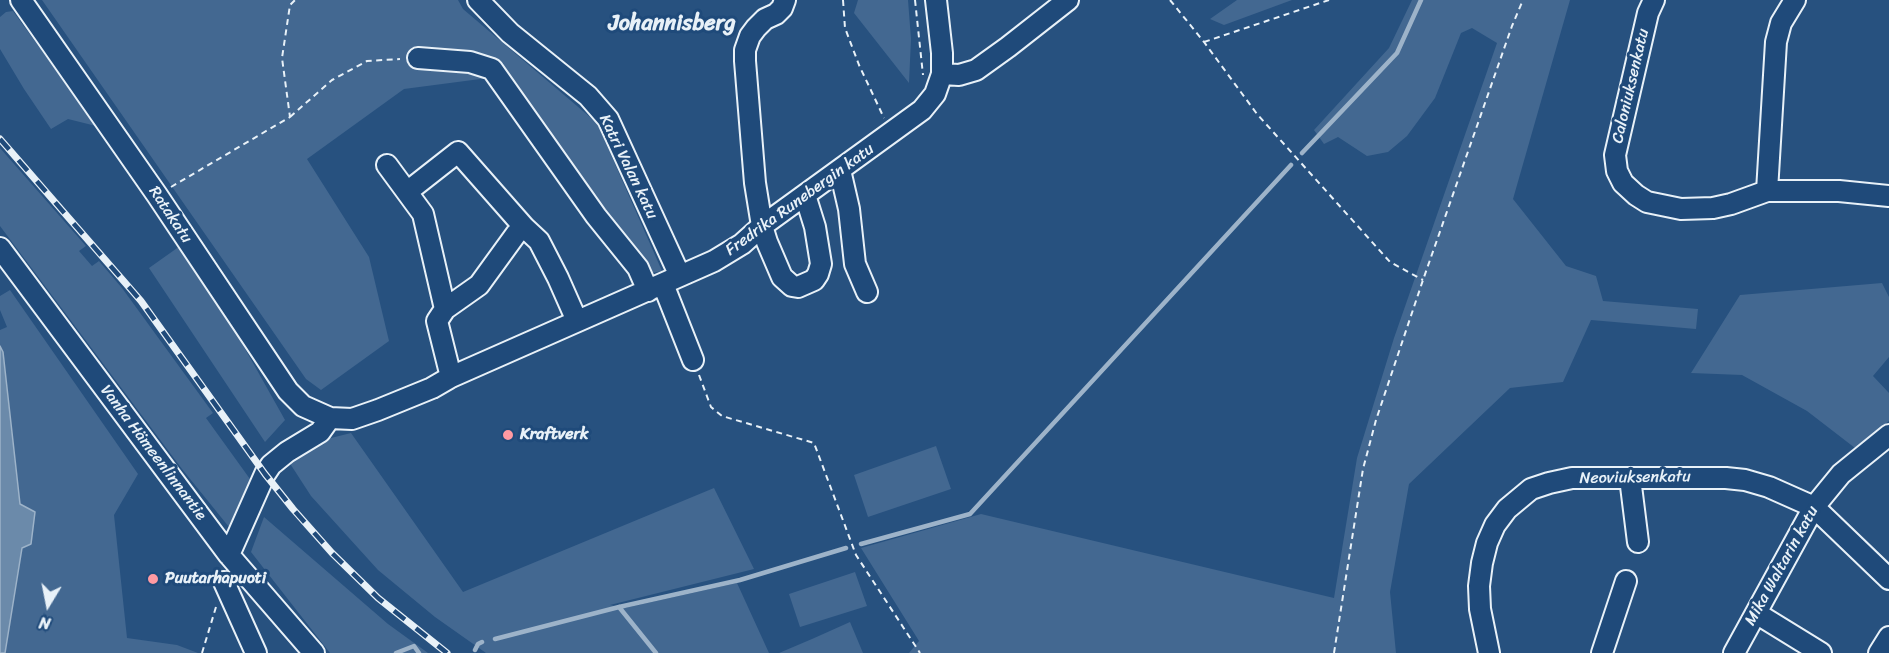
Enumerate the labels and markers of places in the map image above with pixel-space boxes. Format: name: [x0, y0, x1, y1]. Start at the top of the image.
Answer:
place label: Kraftverk: [520, 425, 589, 445]
marker: Kraftverk: [501, 428, 515, 442]
place label: Puutarhapuoti: [165, 569, 266, 589]
marker: Puutarhapuoti: [146, 572, 160, 586]

